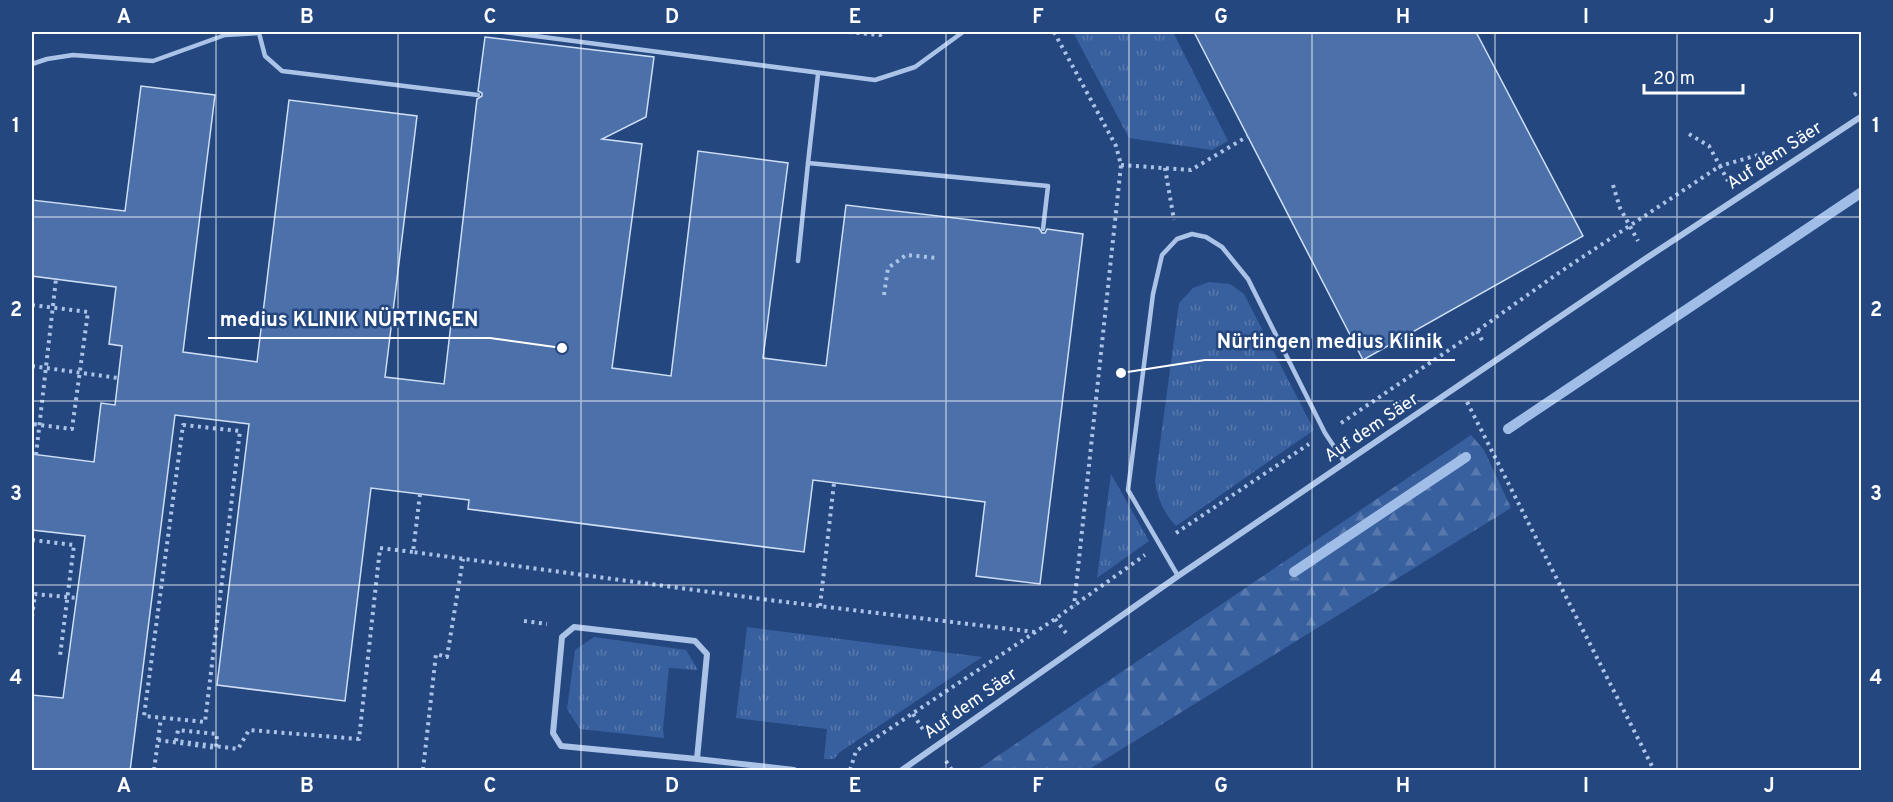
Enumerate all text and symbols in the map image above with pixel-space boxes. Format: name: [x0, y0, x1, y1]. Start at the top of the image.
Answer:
text: A: [117, 5, 131, 31]
text: B: [300, 5, 314, 31]
text: C: [484, 5, 496, 31]
text: D: [665, 5, 679, 31]
text: E: [849, 5, 861, 31]
text: F: [1032, 5, 1044, 31]
text: G: [1214, 5, 1228, 31]
text: H: [1396, 5, 1410, 31]
text: I: [1583, 5, 1589, 31]
text: J: [1763, 5, 1775, 31]
scale bar: [1644, 57, 1743, 95]
text: 20 m: [1653, 68, 1695, 91]
text: 1: [12, 114, 20, 140]
text: 1: [1872, 114, 1880, 140]
street label: Auf dem Säer: [1723, 117, 1827, 196]
text: 2: [10, 298, 22, 324]
text: 2: [1870, 298, 1882, 324]
callout: medius KLINIK NÜRTINGEN: [208, 300, 490, 338]
text: medius KLINIK NÜRTINGEN: [220, 307, 478, 334]
callout: Nürtingen medius Klinik: [1205, 322, 1455, 360]
text: Nürtingen medius Klinik: [1217, 330, 1443, 356]
street label: Auf dem Säer: [1320, 388, 1423, 468]
text: 3: [10, 482, 22, 508]
text: 3: [1870, 482, 1882, 508]
street label: Auf dem Säer: [920, 664, 1022, 745]
text: 4: [10, 666, 22, 692]
text: 4: [1870, 666, 1882, 692]
text: A: [117, 774, 131, 800]
text: B: [300, 774, 314, 800]
text: C: [484, 774, 496, 800]
text: D: [665, 774, 679, 800]
text: E: [849, 774, 861, 800]
text: F: [1032, 774, 1044, 800]
text: G: [1214, 774, 1228, 800]
text: H: [1396, 774, 1410, 800]
text: I: [1583, 774, 1589, 800]
text: J: [1763, 774, 1775, 800]

